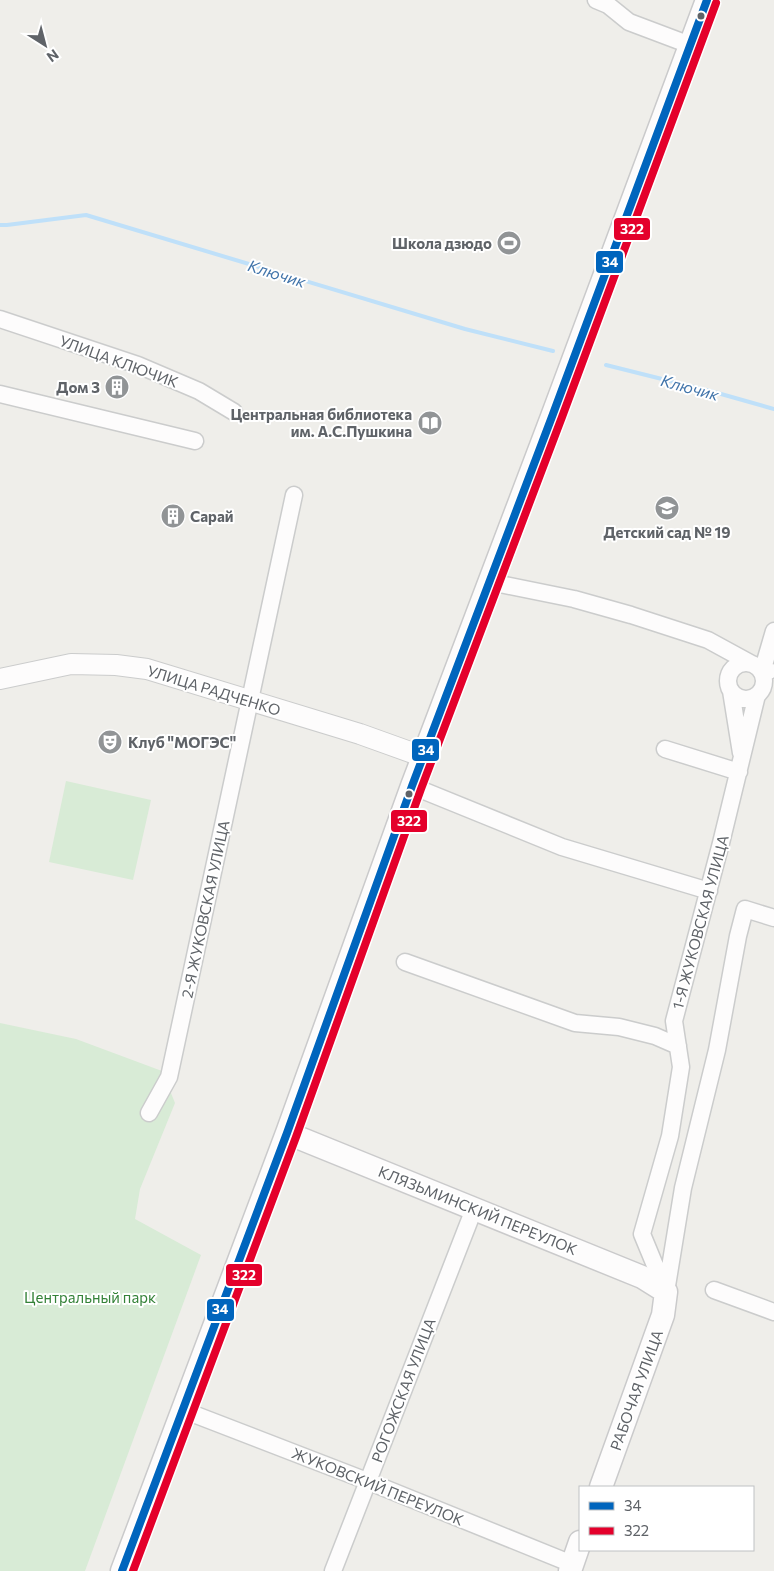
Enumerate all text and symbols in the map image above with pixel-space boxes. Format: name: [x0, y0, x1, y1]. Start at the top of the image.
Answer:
unlabelled marker: [696, 11, 706, 21]
north arrow: [20, 20, 70, 70]
text: N: [44, 46, 62, 66]
line badge: 322: [613, 217, 651, 241]
text: 322: [620, 220, 644, 237]
sports icon: Школа дзюдо: [496, 230, 522, 256]
place label: Школа дзюдо: [392, 234, 492, 252]
line badge: 34: [595, 250, 624, 274]
text: 34: [602, 253, 619, 270]
water label: Ключик: [246, 255, 309, 291]
street label: УЛИЦА КЛЮЧИК: [57, 331, 181, 391]
water label: Ключик: [659, 370, 722, 404]
building icon: Дом 3: [104, 374, 130, 400]
place label: Дом 3: [56, 378, 100, 396]
place label: Центральная библиотека им. А.С.Пушкина: [230, 405, 412, 440]
library icon: Центральная библиотека им. А.С.Пушкина: [417, 410, 443, 436]
school or university icon: Детский сад № 19: [654, 495, 680, 521]
building icon: Сарай: [160, 503, 186, 529]
place label: Сарай: [190, 507, 233, 525]
place label: Детский сад № 19: [603, 523, 731, 541]
street label: УЛИЦА РАДЧЕНКО: [145, 661, 283, 719]
theatre icon: Клуб "МОГЭС": [97, 729, 123, 755]
place label: Клуб "МОГЭС": [128, 733, 236, 751]
line badge: 34: [411, 738, 440, 762]
text: 34: [418, 741, 435, 758]
unlabelled marker: [404, 789, 414, 799]
line badge: 322: [390, 809, 428, 833]
text: 322: [397, 812, 421, 829]
street label: 2-Я ЖУКОВСКАЯ УЛИЦА: [177, 818, 233, 1000]
street label: 1-Я ЖУКОВСКАЯ УЛИЦА: [668, 833, 732, 1011]
street label: КЛЯЗЬМИНСКИЙ ПЕРЕУЛОК: [376, 1162, 580, 1258]
line badge: 322: [225, 1263, 263, 1287]
text: 322: [232, 1266, 256, 1283]
park label: Центральный парк: [24, 1288, 156, 1306]
line badge: 34: [206, 1298, 235, 1322]
text: 34: [212, 1300, 229, 1317]
street label: РОГОЖСКАЯ УЛИЦА: [367, 1315, 439, 1465]
street label: РАБОЧАЯ УЛИЦА: [606, 1327, 666, 1453]
street label: ЖУКОВСКИЙ ПЕРЕУЛОК: [289, 1443, 467, 1529]
legend: [579, 1486, 754, 1551]
text: 34: [624, 1496, 642, 1514]
text: 322: [624, 1521, 649, 1539]

